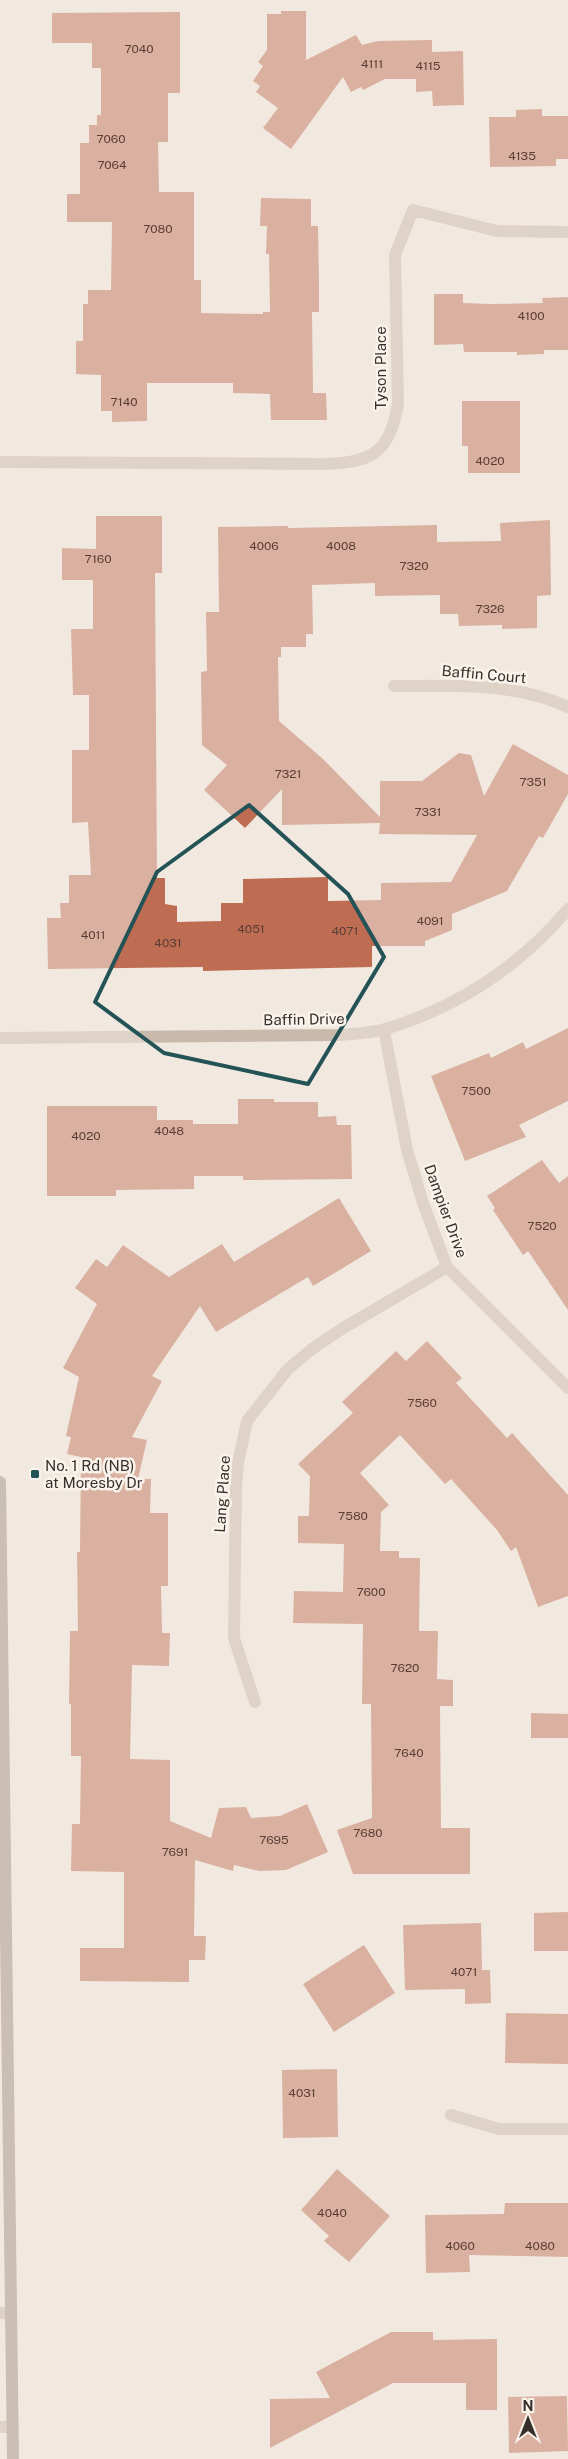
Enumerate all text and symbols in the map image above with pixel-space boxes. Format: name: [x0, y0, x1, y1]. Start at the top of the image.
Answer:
house number: 7040: [124, 42, 154, 56]
house number: 4111: [361, 57, 383, 71]
house number: 4115: [416, 59, 441, 73]
house number: 7060: [97, 132, 125, 146]
house number: 4135: [508, 149, 536, 163]
house number: 7064: [97, 158, 127, 172]
house number: 7080: [143, 222, 173, 236]
house number: 4100: [517, 309, 545, 323]
street label: Tyson Place: [372, 326, 389, 410]
house number: 7140: [110, 395, 138, 409]
house number: 4020: [475, 454, 505, 468]
house number: 4006: [249, 539, 279, 553]
house number: 4008: [326, 539, 356, 553]
house number: 7160: [84, 552, 112, 566]
house number: 7320: [399, 559, 429, 573]
house number: 7326: [475, 602, 505, 616]
street label: Baffin Court: [441, 662, 527, 686]
house number: 7321: [275, 767, 301, 781]
house number: 7351: [519, 775, 547, 789]
house number: 7331: [415, 805, 441, 819]
house number: 4091: [416, 914, 444, 928]
house number: 4051: [237, 922, 265, 936]
house number: 4071: [332, 924, 359, 938]
house number: 4011: [81, 928, 105, 942]
house number: 4031: [154, 936, 182, 950]
street label: Baffin Drive: [263, 1010, 345, 1028]
house number: 7500: [461, 1084, 491, 1098]
house number: 4048: [154, 1124, 184, 1138]
house number: 4020: [71, 1129, 101, 1143]
street label: Dampier Drive: [421, 1162, 471, 1260]
house number: 7520: [527, 1219, 557, 1233]
house number: 7560: [407, 1396, 437, 1410]
street label: Lang Place: [211, 1455, 233, 1533]
place label: No. 1 Rd (NB) at Moresby Dr: [45, 1457, 143, 1491]
marker: No. 1 Rd (NB) at Moresby Dr: [29, 1468, 41, 1480]
house number: 7580: [338, 1509, 368, 1523]
house number: 7600: [357, 1585, 385, 1599]
house number: 7620: [391, 1661, 419, 1675]
house number: 7640: [394, 1746, 424, 1760]
house number: 7680: [353, 1826, 383, 1840]
house number: 7695: [259, 1833, 289, 1847]
house number: 7691: [162, 1845, 188, 1859]
house number: 4071: [451, 1965, 478, 1979]
house number: 4031: [288, 2086, 316, 2100]
house number: 4040: [317, 2206, 347, 2220]
house number: 4060: [445, 2239, 475, 2253]
house number: 4080: [525, 2239, 555, 2253]
north arrow: [503, 2394, 553, 2444]
text: N: [523, 2398, 533, 2414]

